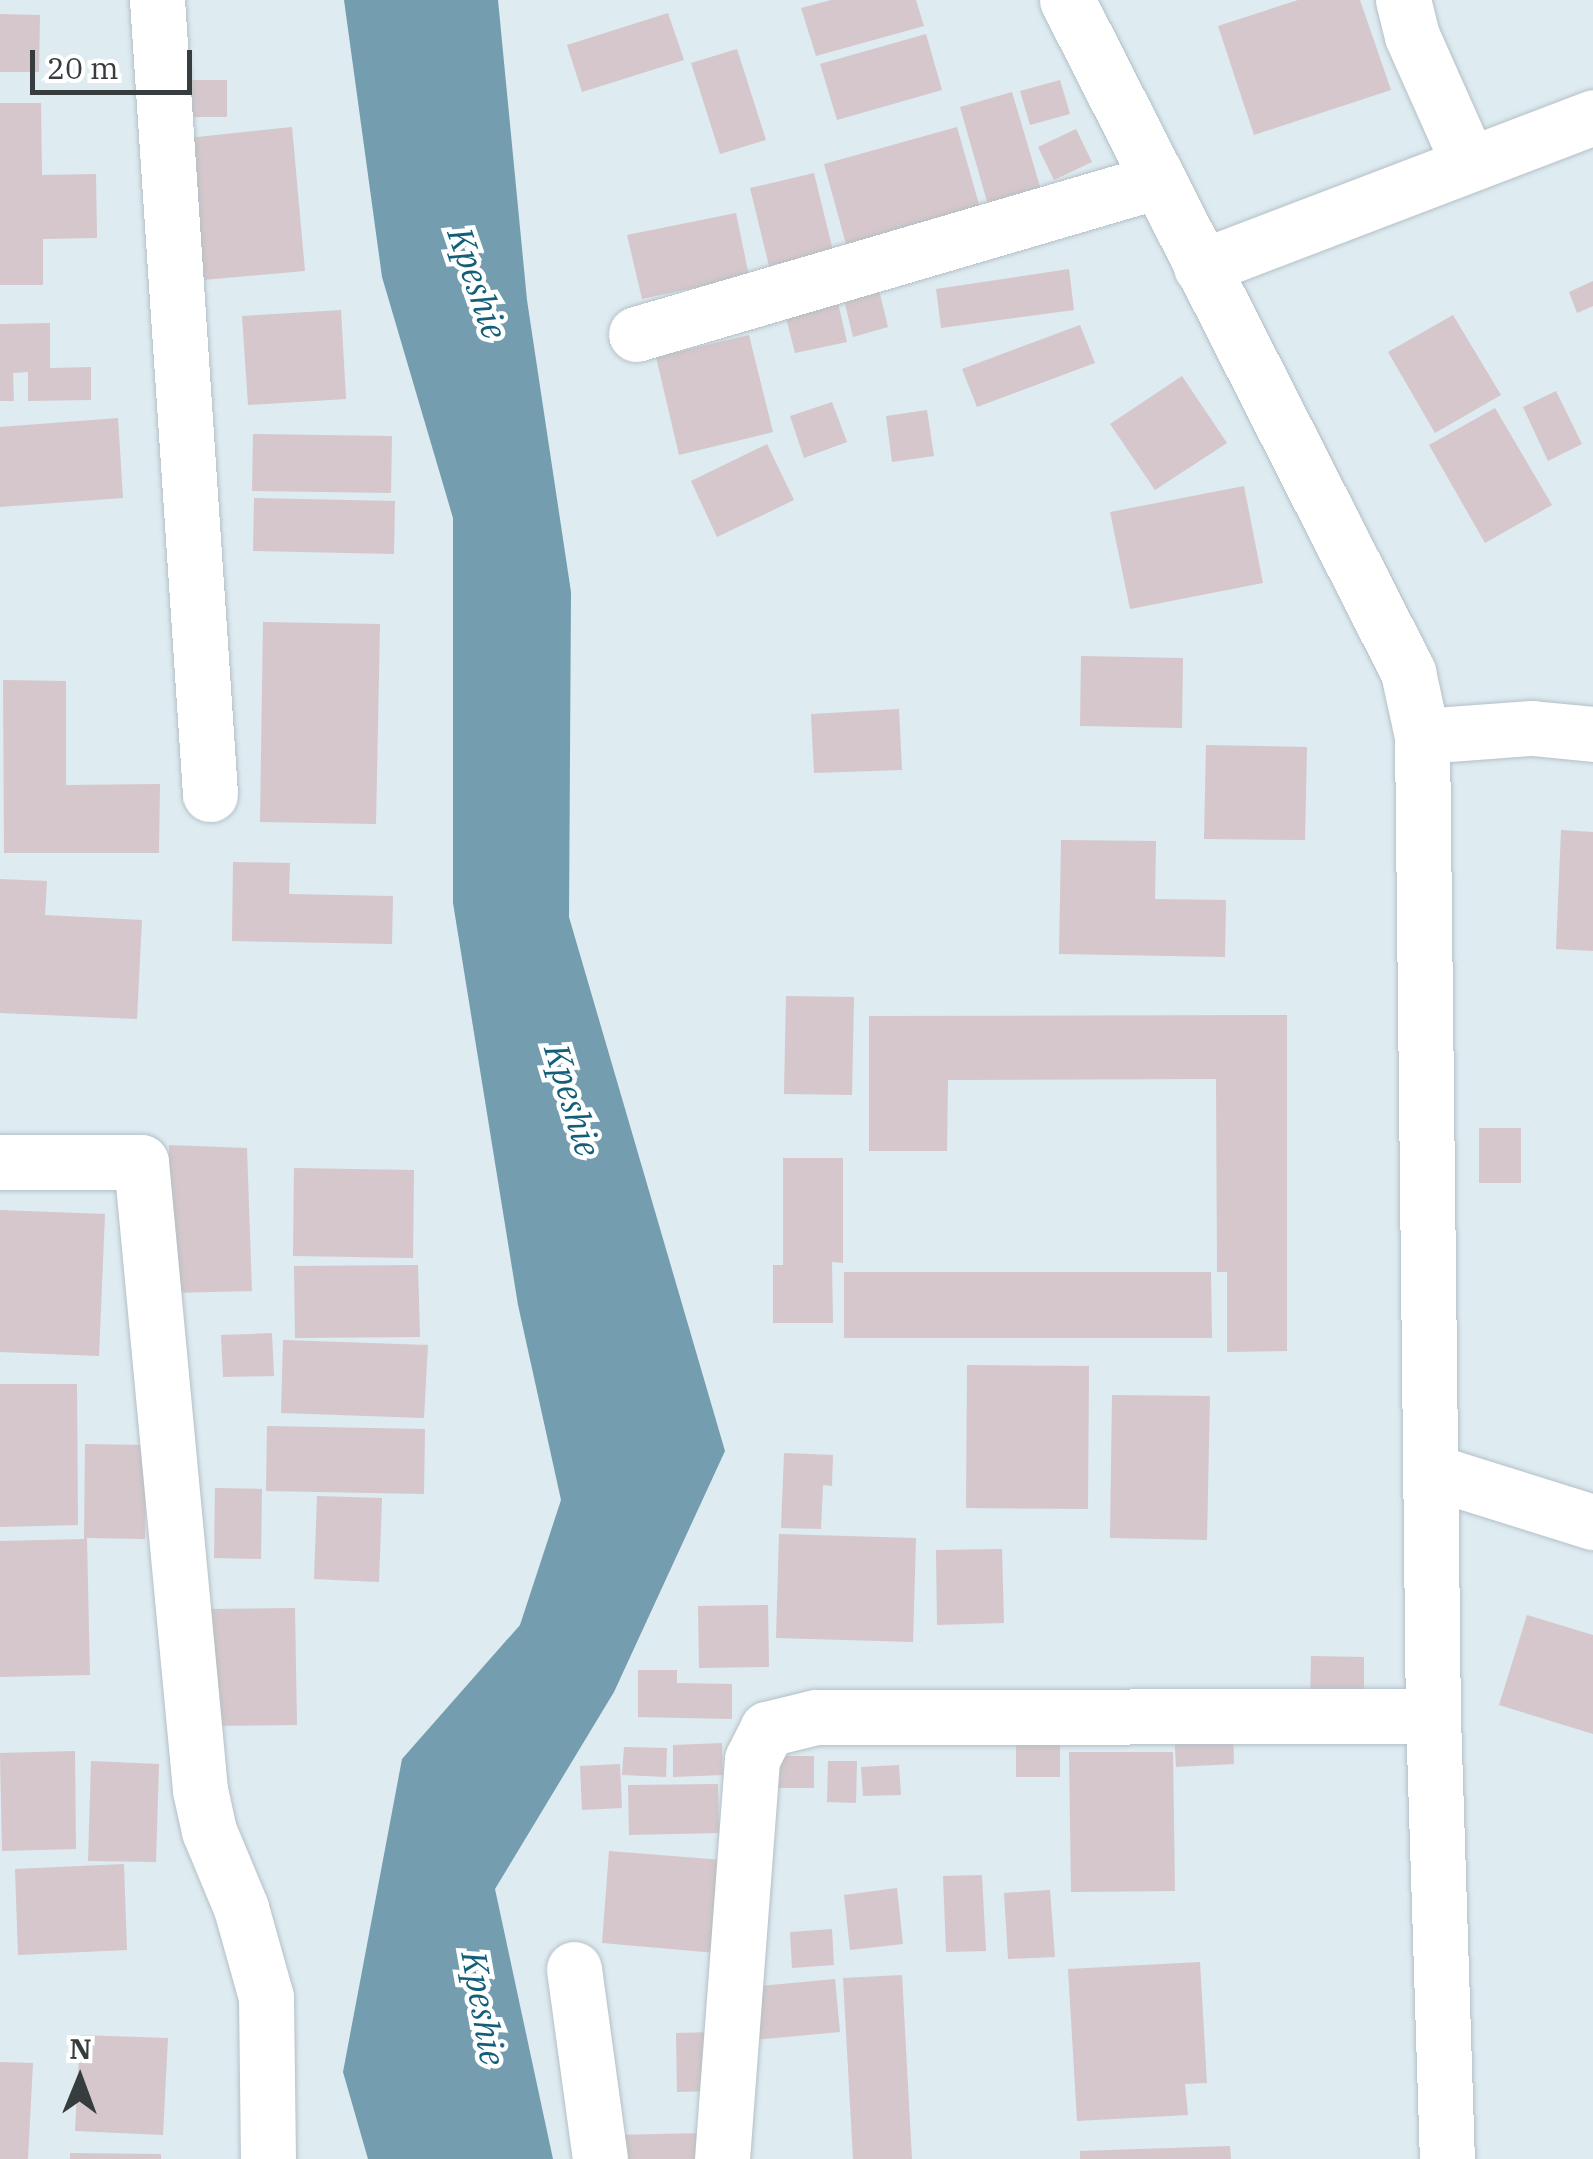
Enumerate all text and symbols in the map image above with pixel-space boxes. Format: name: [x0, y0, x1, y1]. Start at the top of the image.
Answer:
scale bar: [35, 30, 198, 92]
text: 20 m: [47, 48, 119, 87]
water label: Kpeshie: [439, 222, 517, 344]
water label: Kpeshie: [536, 1039, 610, 1161]
water label: Kpeshie: [453, 1948, 515, 2068]
north arrow: [30, 2029, 130, 2129]
text: N: [69, 2030, 92, 2067]

